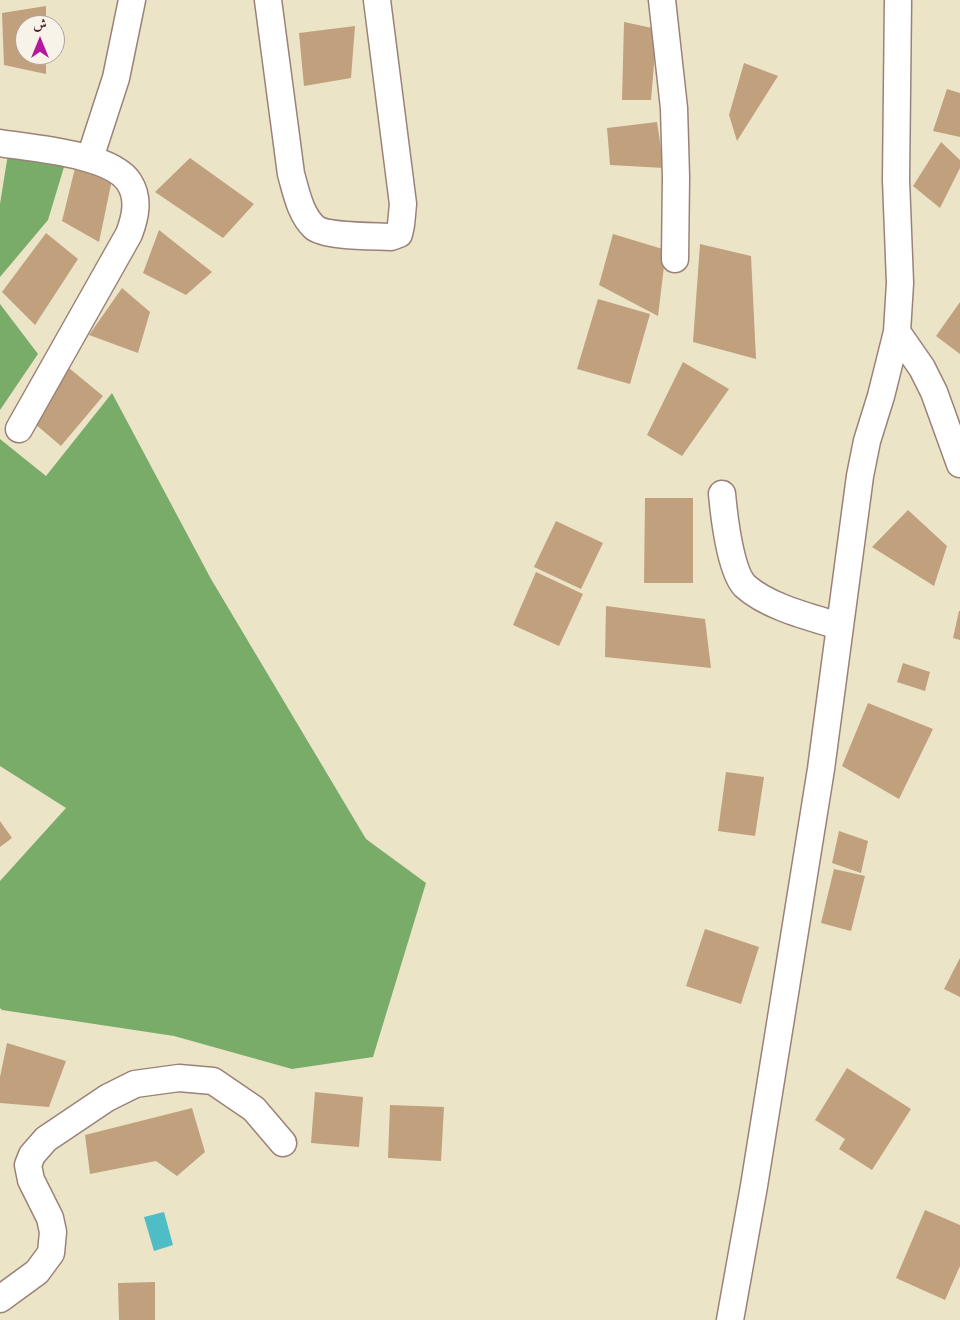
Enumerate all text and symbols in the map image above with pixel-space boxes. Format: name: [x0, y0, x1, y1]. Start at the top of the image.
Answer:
north arrow: [15, 15, 65, 65]
text: ش: [33, 16, 47, 35]

